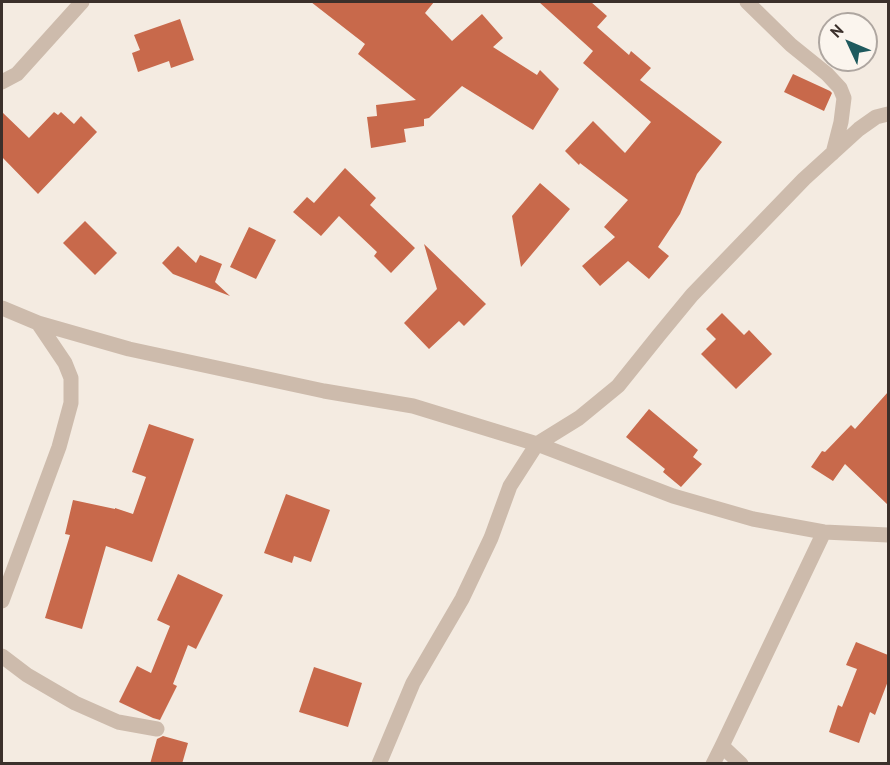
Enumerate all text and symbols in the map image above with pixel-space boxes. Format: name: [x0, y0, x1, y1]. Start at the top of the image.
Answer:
north arrow: [818, 12, 878, 72]
text: N: [826, 20, 847, 42]

